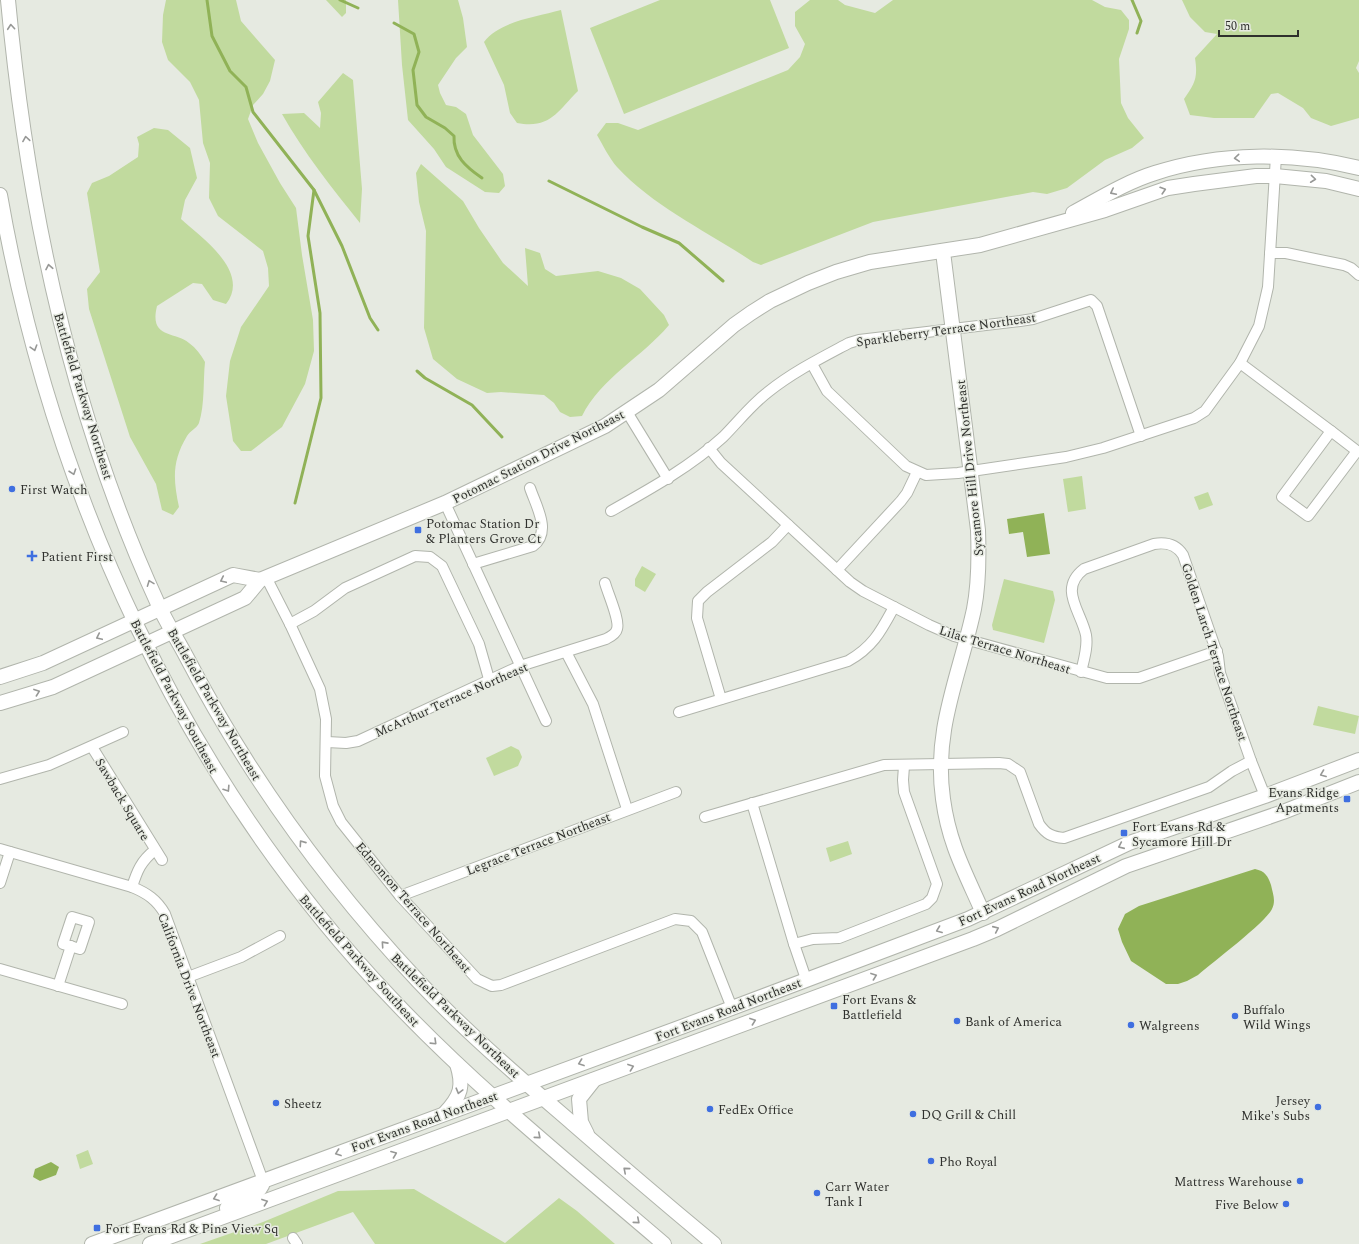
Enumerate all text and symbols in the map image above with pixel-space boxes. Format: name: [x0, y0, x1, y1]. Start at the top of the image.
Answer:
scale bar: [1219, 12, 1298, 38]
text: 50 m: [1225, 17, 1250, 36]
one-way arrow: [6, 24, 15, 30]
one-way arrow: [22, 136, 31, 142]
one-way arrow: [1234, 153, 1240, 162]
one-way arrow: [1310, 175, 1316, 184]
one-way arrow: [1160, 186, 1167, 195]
one-way arrow: [1109, 187, 1117, 195]
one-way arrow: [45, 263, 54, 270]
street label: Sparkleberry Terrace Northeast: [855, 307, 1038, 352]
street label: Battlefield Parkway Northeast: [48, 311, 118, 482]
one-way arrow: [29, 345, 38, 352]
street label: Sycamore Hill Drive Northeast: [951, 378, 989, 557]
street label: Potomac Station Drive Northeast: [449, 405, 628, 509]
one-way arrow: [69, 469, 77, 476]
place label: First Watch: [20, 480, 88, 500]
marker: First Watch: [7, 484, 17, 494]
place label: Potomac Station Dr & Planters Grove Ct: [426, 514, 542, 549]
marker: Potomac Station Dr & Planters Grove Ct: [413, 525, 423, 535]
place label: Patient First: [41, 547, 113, 567]
marker: Patient First: [26, 550, 38, 562]
street label: Golden Larch Terrace Northeast: [1176, 561, 1252, 744]
one-way arrow: [219, 575, 227, 583]
one-way arrow: [146, 580, 154, 587]
street label: Battlefield Parkway Southeast: [125, 616, 224, 778]
street label: Lilac Terrace Northeast: [937, 620, 1073, 680]
street label: Battlefield Parkway Northeast: [162, 624, 266, 785]
one-way arrow: [95, 632, 103, 640]
street label: McArthur Terrace Northeast: [372, 657, 532, 743]
one-way arrow: [34, 689, 41, 697]
street label: Sawback Square: [90, 754, 155, 845]
one-way arrow: [1319, 770, 1326, 778]
place label: Evans Ridge Apatments: [1268, 783, 1339, 818]
one-way arrow: [222, 785, 229, 792]
marker: Evans Ridge Apatments: [1342, 794, 1352, 804]
street label: Legrace Terrace Northeast: [463, 807, 614, 881]
place label: Fort Evans Rd & Sycamore Hill Dr: [1132, 817, 1232, 852]
marker: Fort Evans Rd & Sycamore Hill Dr: [1119, 828, 1129, 838]
street label: Edmonton Terrace Northeast: [350, 838, 476, 978]
one-way arrow: [299, 840, 307, 847]
one-way arrow: [1118, 841, 1125, 849]
street label: Fort Evans Road Northeast: [955, 848, 1104, 932]
street label: Battlefield Parkway Southeast: [294, 890, 425, 1032]
street label: California Drive Northeast: [152, 910, 226, 1061]
one-way arrow: [936, 925, 943, 933]
one-way arrow: [992, 926, 999, 934]
one-way arrow: [381, 941, 389, 949]
street label: Battlefield Parkway Northeast: [386, 948, 525, 1083]
one-way arrow: [871, 972, 878, 981]
street label: Fort Evans Road Northeast: [652, 973, 805, 1047]
place label: Fort Evans & Battlefield: [842, 990, 917, 1025]
place label: Buffalo Wild Wings: [1243, 1000, 1311, 1035]
marker: Fort Evans & Battlefield: [829, 1001, 839, 1011]
marker: Buffalo Wild Wings: [1230, 1011, 1240, 1021]
place label: Bank of America: [965, 1012, 1062, 1032]
marker: Bank of America: [952, 1016, 962, 1026]
place label: Walgreens: [1139, 1016, 1200, 1036]
one-way arrow: [749, 1018, 756, 1026]
marker: Walgreens: [1126, 1020, 1136, 1030]
one-way arrow: [429, 1037, 437, 1045]
one-way arrow: [578, 1059, 585, 1067]
one-way arrow: [627, 1063, 634, 1071]
street label: Fort Evans Road Northeast: [348, 1086, 501, 1158]
one-way arrow: [456, 1087, 464, 1094]
place label: Jersey Mike's Subs: [1241, 1091, 1311, 1126]
place label: Sheetz: [284, 1094, 322, 1114]
marker: Sheetz: [271, 1098, 281, 1108]
place label: FedEx Office: [718, 1100, 793, 1120]
marker: Jersey Mike's Subs: [1313, 1102, 1323, 1112]
marker: FedEx Office: [705, 1104, 715, 1114]
place label: DQ Grill & Chill: [921, 1105, 1016, 1125]
marker: DQ Grill & Chill: [908, 1109, 918, 1119]
one-way arrow: [533, 1131, 541, 1138]
one-way arrow: [334, 1149, 341, 1157]
one-way arrow: [390, 1150, 397, 1158]
place label: Pho Royal: [939, 1152, 997, 1172]
marker: Pho Royal: [926, 1156, 936, 1166]
one-way arrow: [624, 1168, 631, 1175]
place label: Mattress Warehouse: [1174, 1172, 1292, 1192]
marker: Mattress Warehouse: [1295, 1176, 1305, 1186]
place label: Carr Water Tank I: [825, 1177, 889, 1212]
marker: Carr Water Tank I: [812, 1188, 822, 1198]
one-way arrow: [212, 1194, 219, 1202]
place label: Five Below: [1215, 1195, 1279, 1215]
one-way arrow: [262, 1198, 269, 1206]
marker: Five Below: [1281, 1199, 1291, 1209]
one-way arrow: [632, 1216, 639, 1223]
place label: Fort Evans Rd & Pine View Sq: [105, 1219, 278, 1239]
marker: Fort Evans Rd & Pine View Sq: [92, 1223, 102, 1233]

